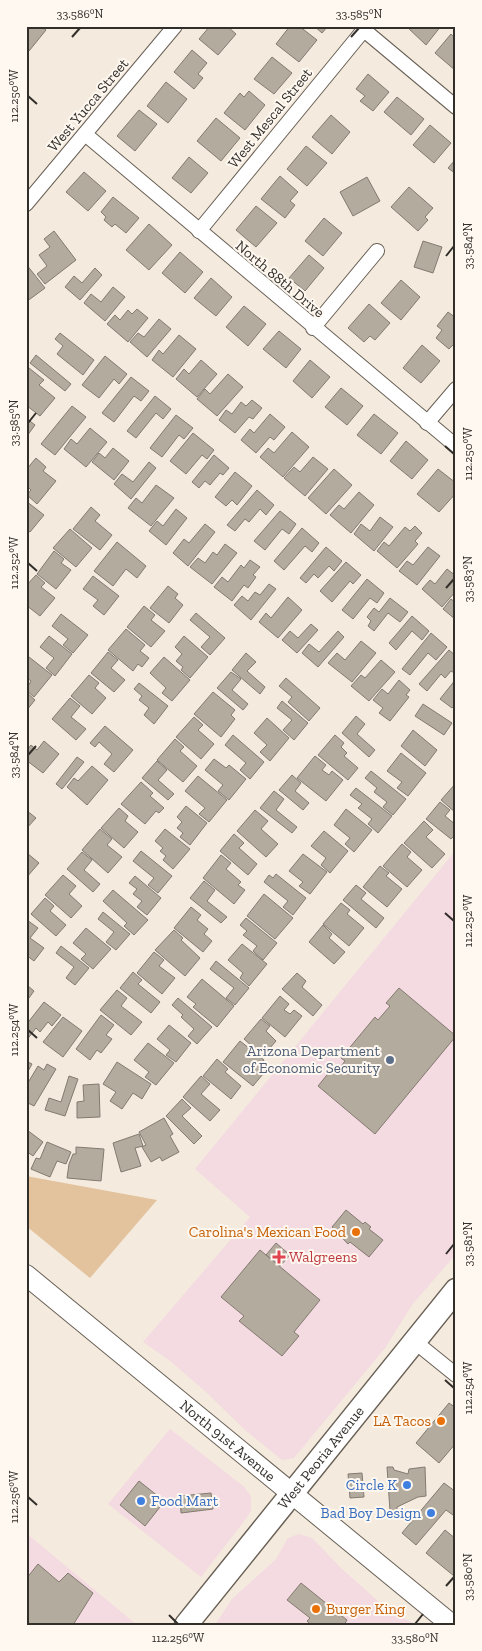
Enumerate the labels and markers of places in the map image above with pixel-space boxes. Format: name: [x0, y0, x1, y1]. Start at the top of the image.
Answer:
place label: Arizona Department of Economic Security: [243, 1042, 380, 1077]
marker: Arizona Department of Economic Security: [384, 1054, 396, 1066]
place label: Carolina's Mexican Food: [189, 1223, 347, 1241]
marker: Carolina's Mexican Food: [350, 1226, 362, 1238]
place label: Walgreens: [289, 1248, 357, 1266]
marker: Walgreens: [273, 1251, 285, 1263]
place label: LA Tacos: [373, 1412, 431, 1430]
marker: LA Tacos: [435, 1415, 447, 1427]
place label: Circle K: [346, 1476, 397, 1494]
marker: Circle K: [401, 1479, 413, 1491]
place label: Food Mart: [151, 1492, 219, 1510]
marker: Food Mart: [135, 1495, 147, 1507]
place label: Bad Boy Design: [321, 1504, 421, 1522]
marker: Bad Boy Design: [425, 1507, 437, 1519]
place label: Burger King: [326, 1600, 405, 1618]
marker: Burger King: [310, 1603, 322, 1615]

